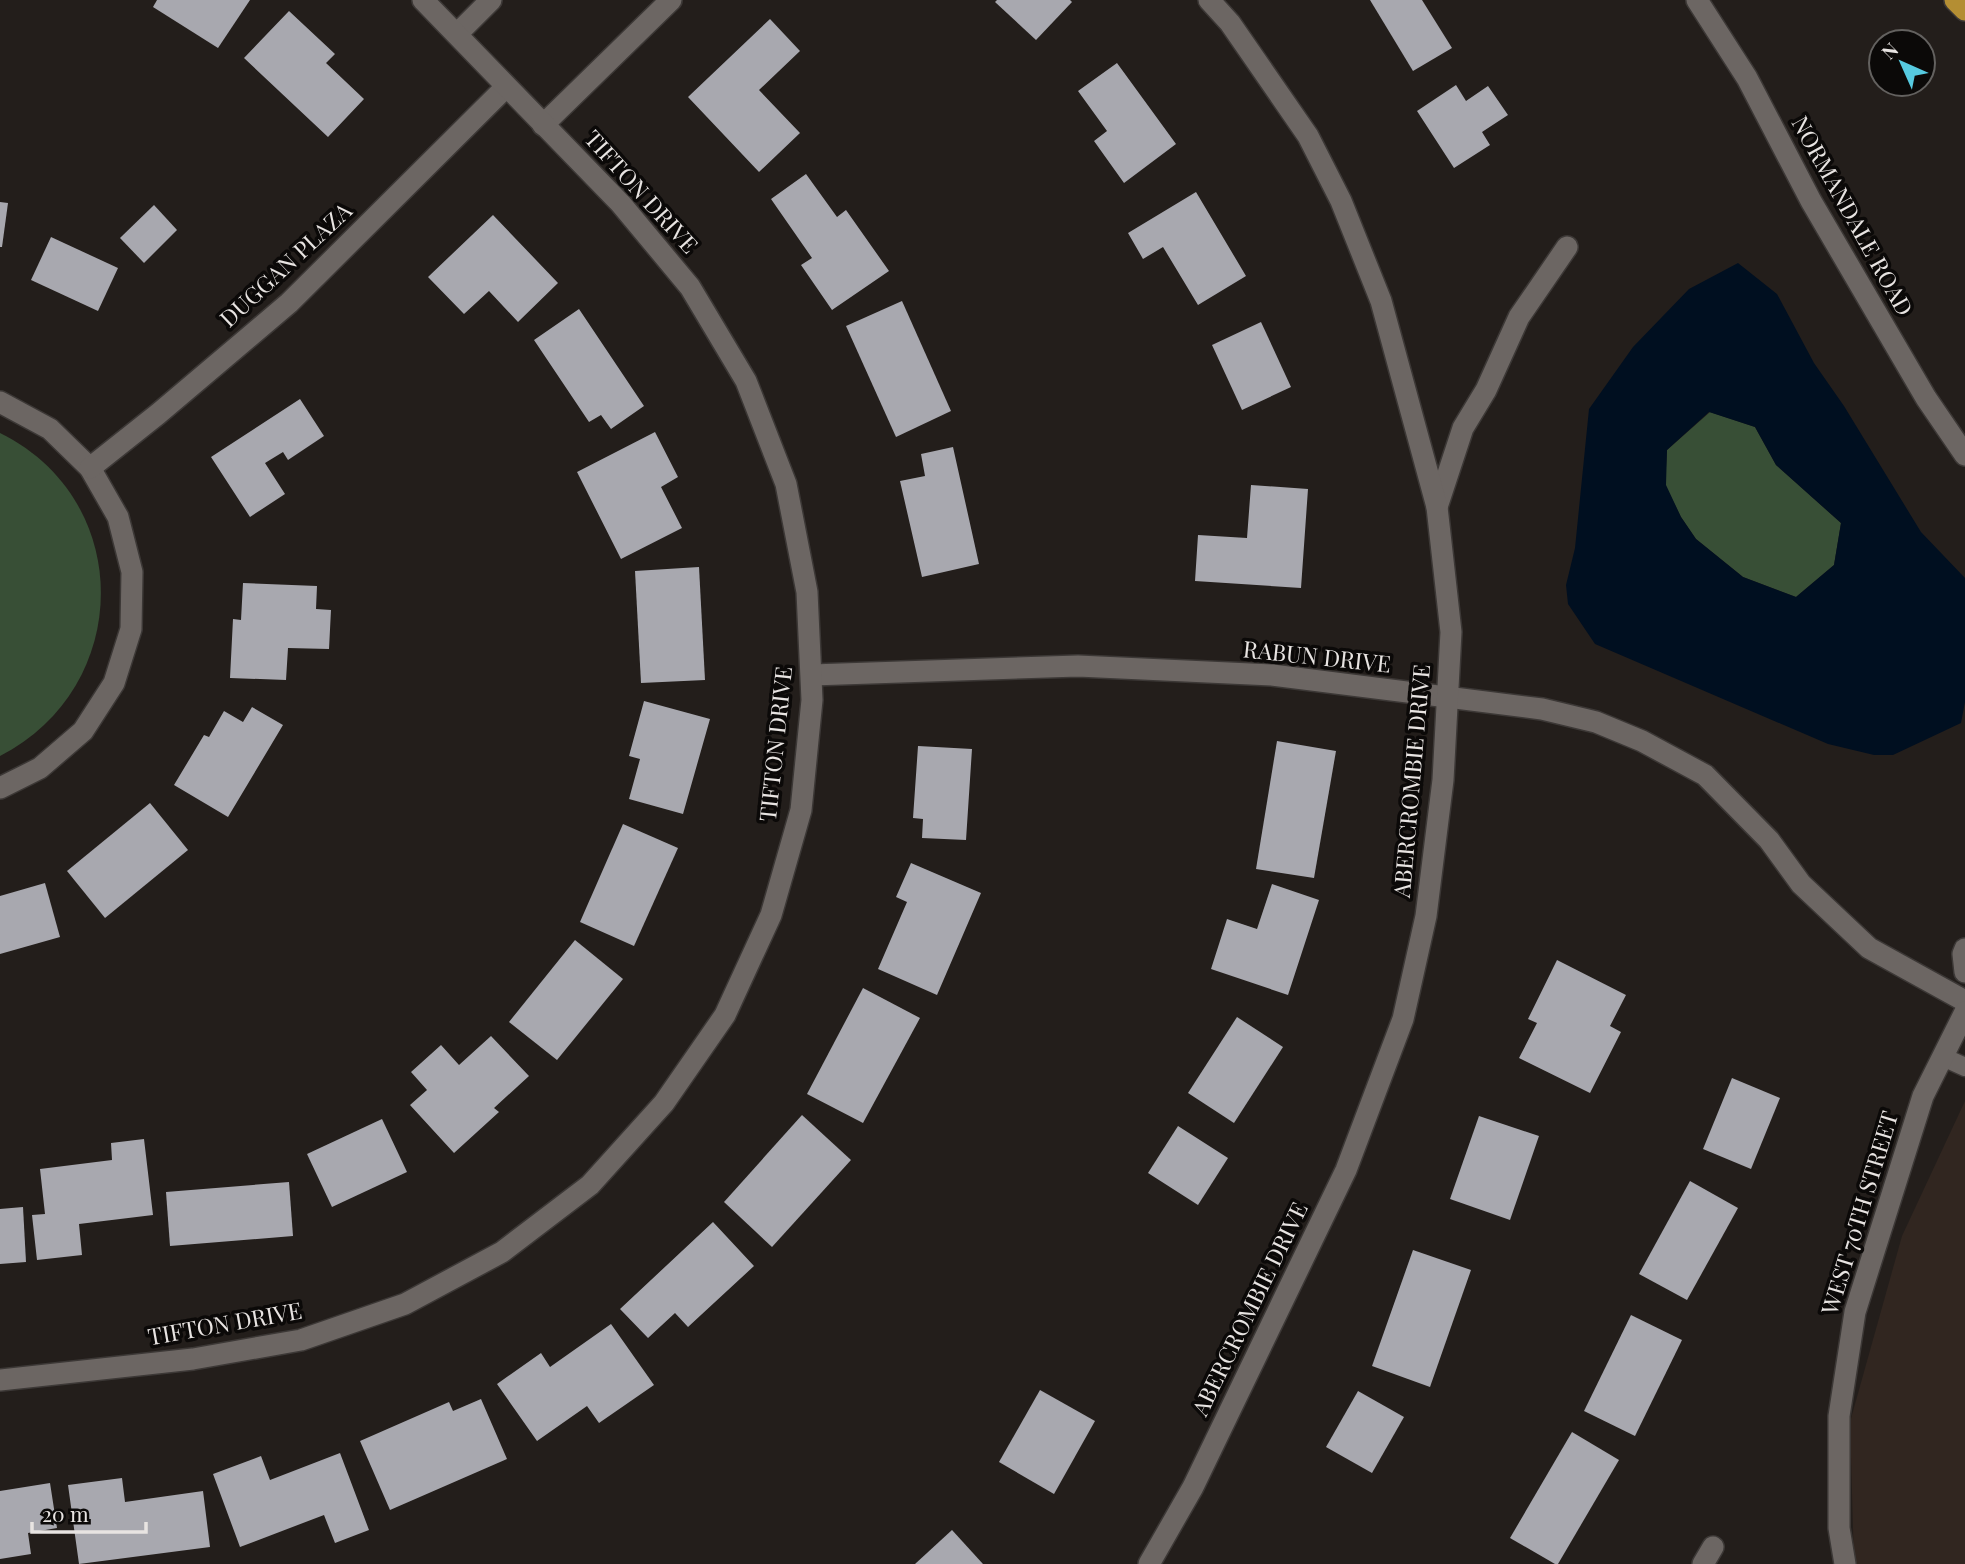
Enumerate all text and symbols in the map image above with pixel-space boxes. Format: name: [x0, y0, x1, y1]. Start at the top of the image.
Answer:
north arrow: [1867, 28, 1937, 98]
text: N: [1875, 36, 1904, 64]
street label: NORMANDALE ROAD: [1785, 110, 1921, 321]
street label: TIFTON DRIVE: [578, 123, 706, 259]
street label: DUGGAN PLAZA: [212, 194, 358, 333]
street label: RABUN DRIVE: [1242, 632, 1393, 679]
street label: ABERCROMBIE DRIVE: [1385, 663, 1436, 900]
street label: TIFTON DRIVE: [751, 665, 798, 823]
street label: WEST 70TH STREET: [1813, 1107, 1904, 1319]
street label: ABERCROMBIE DRIVE: [1183, 1196, 1314, 1421]
street label: TIFTON DRIVE: [145, 1294, 304, 1351]
scale bar: [32, 1490, 145, 1534]
text: 20 m: [42, 1499, 89, 1527]

